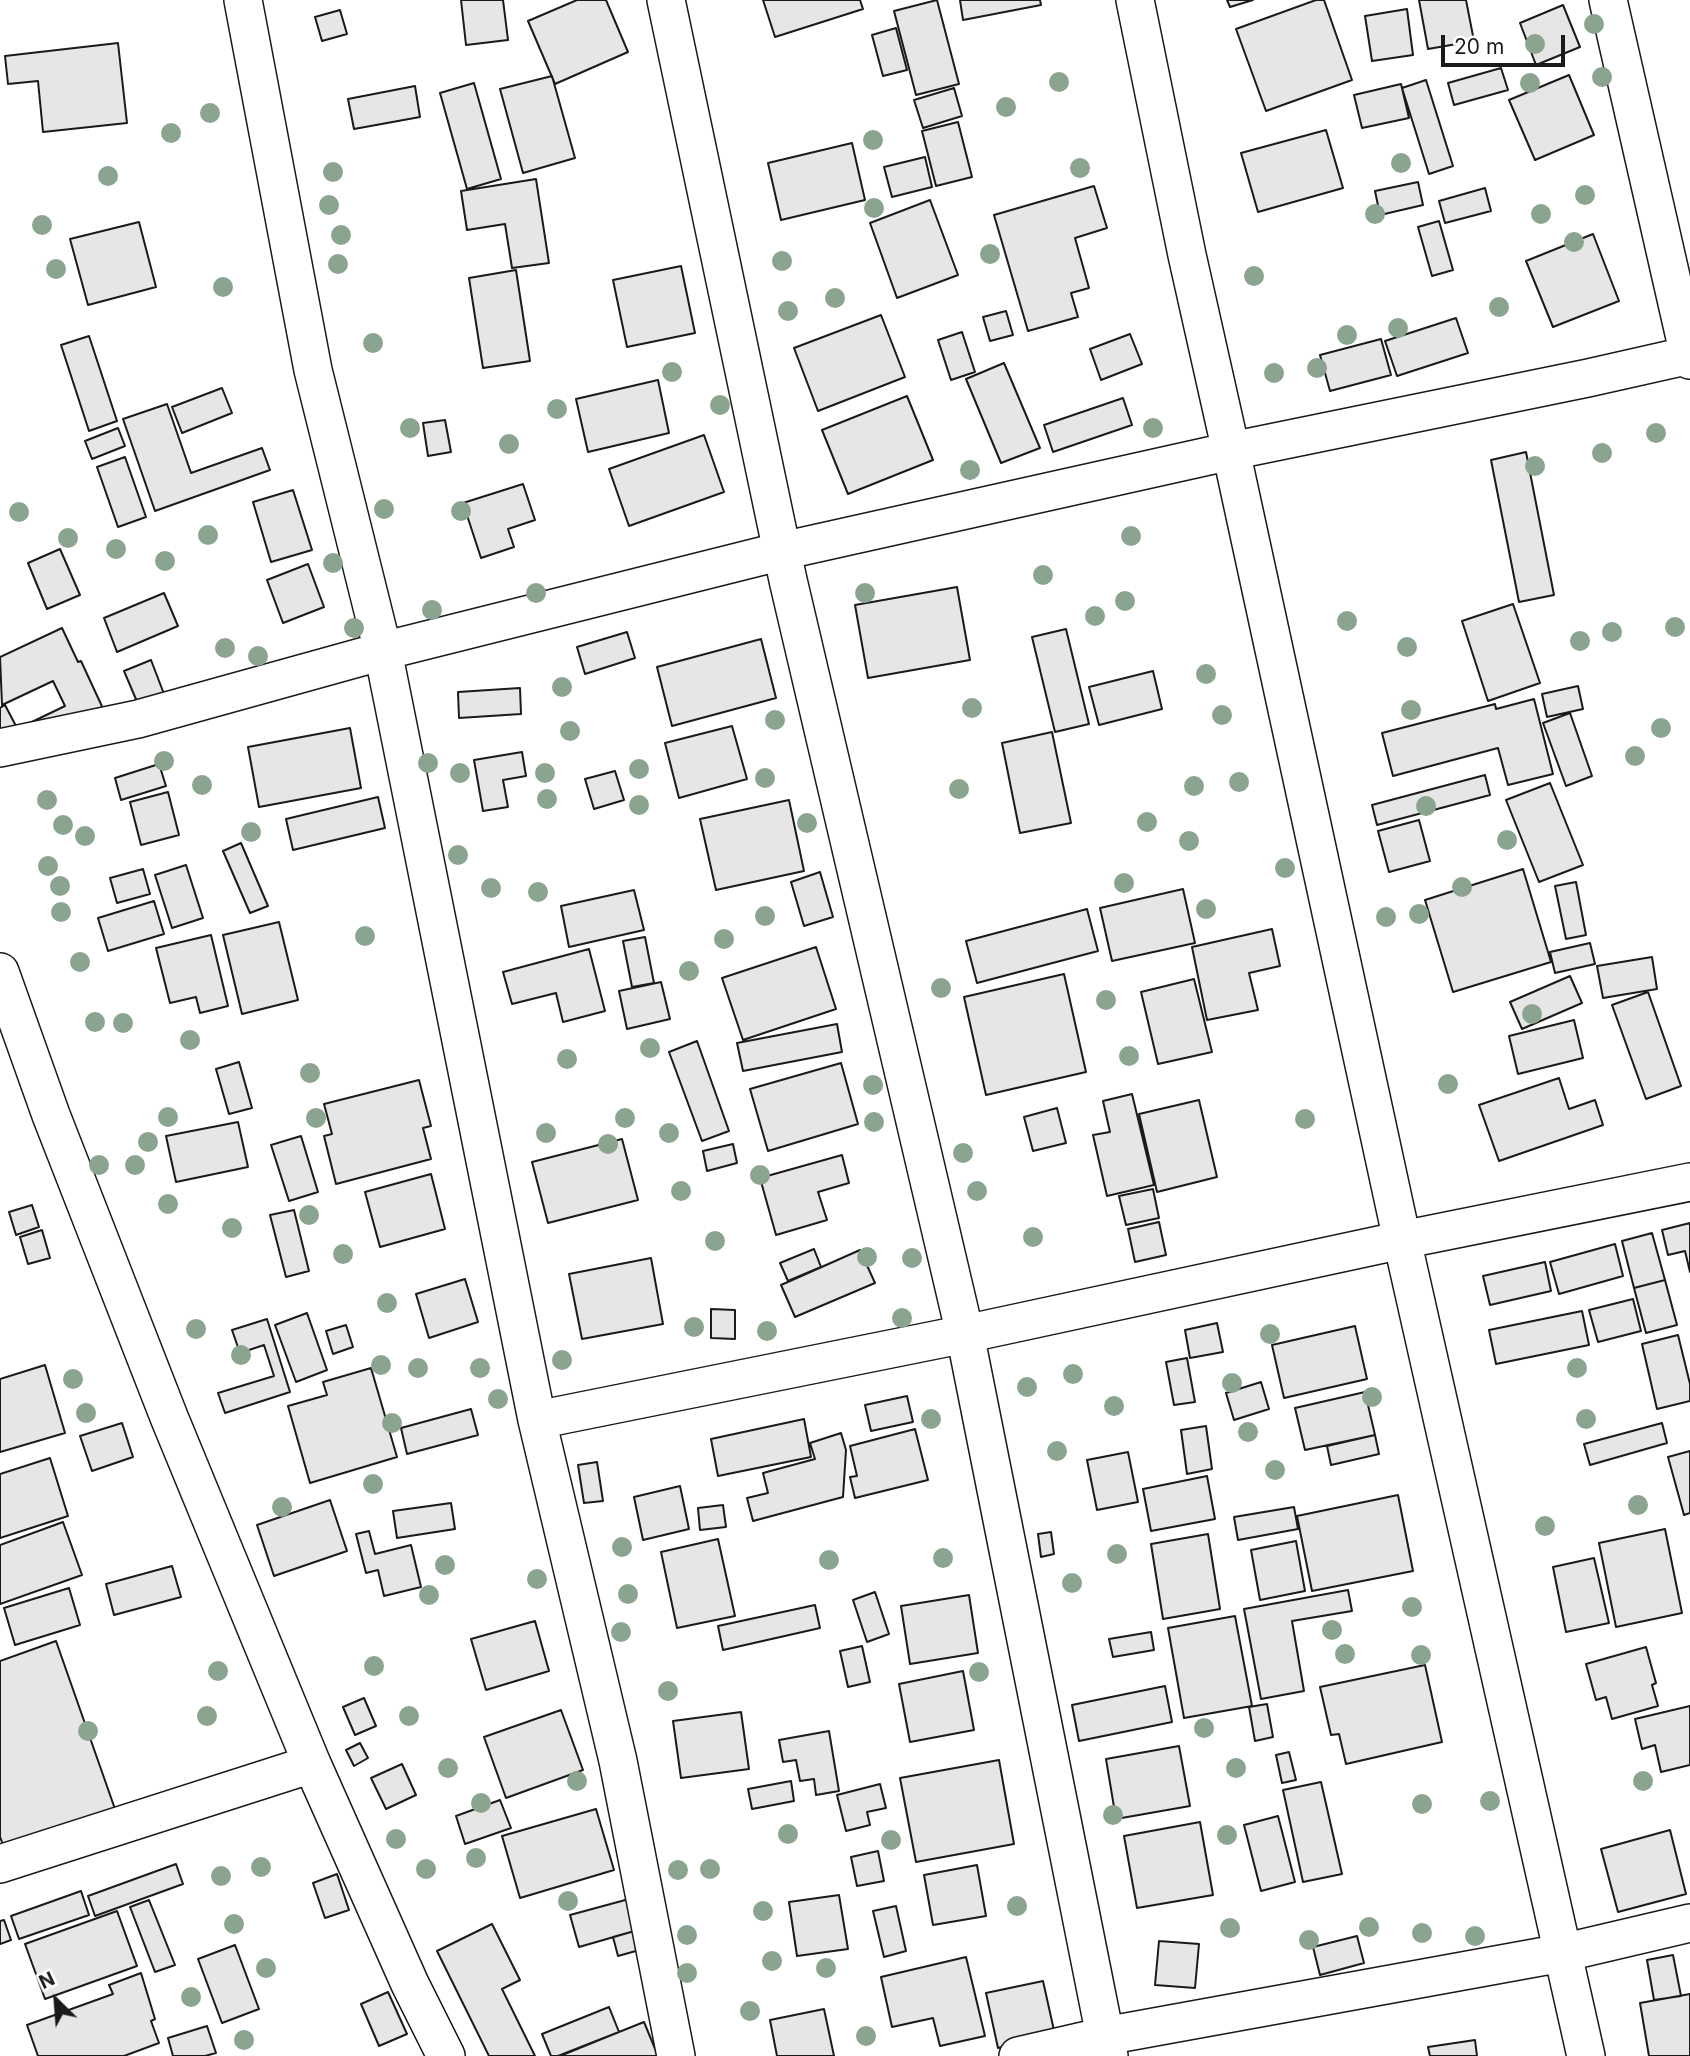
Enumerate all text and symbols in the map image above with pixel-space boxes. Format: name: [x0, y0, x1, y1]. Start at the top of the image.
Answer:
scale bar: [1445, 21, 1569, 65]
text: 20 m: [1454, 34, 1504, 59]
north arrow: [21, 1965, 91, 2035]
text: N: [35, 1967, 58, 1994]

